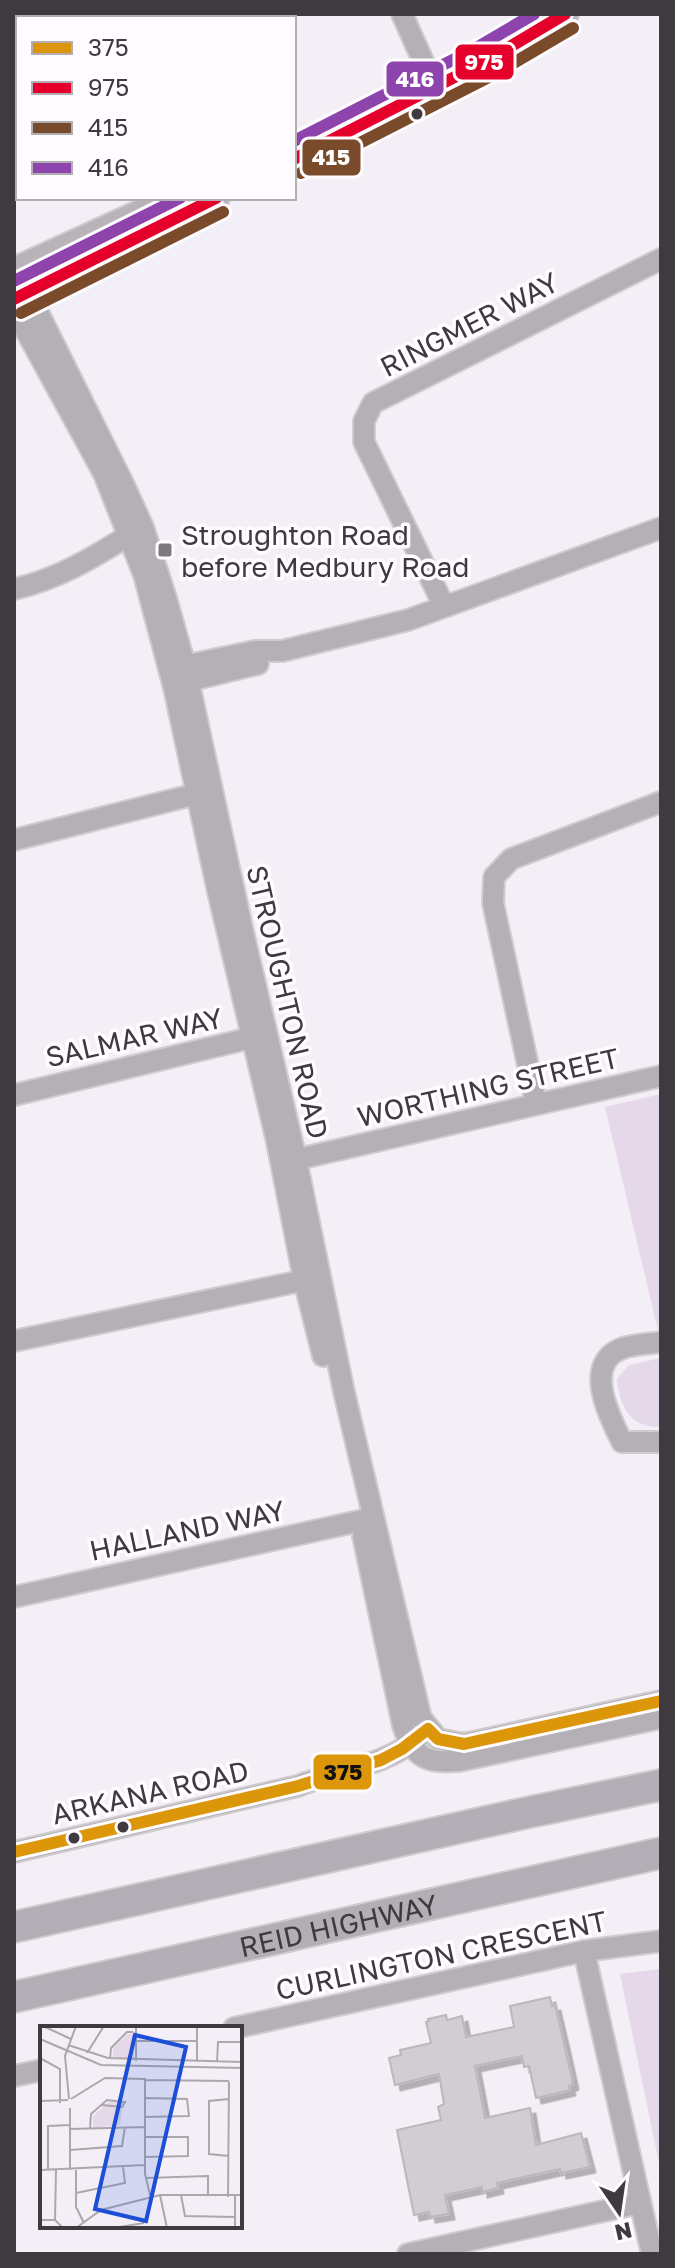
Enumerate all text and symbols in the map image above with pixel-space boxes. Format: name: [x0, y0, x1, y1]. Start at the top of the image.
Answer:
legend: [16, 16, 296, 200]
text: 375: [88, 32, 129, 61]
line badge: 975: [454, 43, 515, 81]
text: 975: [464, 48, 504, 75]
line badge: 416: [385, 60, 445, 98]
text: 416: [395, 65, 435, 92]
text: 975: [88, 72, 129, 101]
unlabelled marker: [409, 106, 425, 122]
text: 415: [88, 112, 128, 141]
line badge: 415: [301, 138, 362, 177]
text: 415: [312, 143, 350, 170]
text: 416: [88, 152, 129, 181]
street label: RINGMER WAY: [375, 265, 563, 383]
place label: Stroughton Road before Medbury Road: [181, 518, 470, 583]
marker: Stroughton Road before Medbury Road: [156, 541, 174, 559]
street label: STROUGHTON ROAD: [240, 862, 336, 1142]
street label: SALMAR WAY: [42, 1001, 226, 1073]
street label: WORTHING STREET: [354, 1041, 622, 1133]
street label: HALLAND WAY: [86, 1493, 288, 1567]
street label: ARKANA ROAD: [48, 1753, 252, 1831]
line badge: 375: [312, 1753, 373, 1791]
text: 375: [324, 1758, 362, 1785]
unlabelled marker: [115, 1819, 131, 1835]
unlabelled marker: [66, 1830, 82, 1846]
street label: REID HIGHWAY: [236, 1887, 440, 1963]
street label: CURLINGTON CRESCENT: [273, 1904, 609, 2006]
inset map: [40, 2026, 242, 2228]
north arrow: [579, 2172, 659, 2252]
text: N: [612, 2217, 635, 2247]

